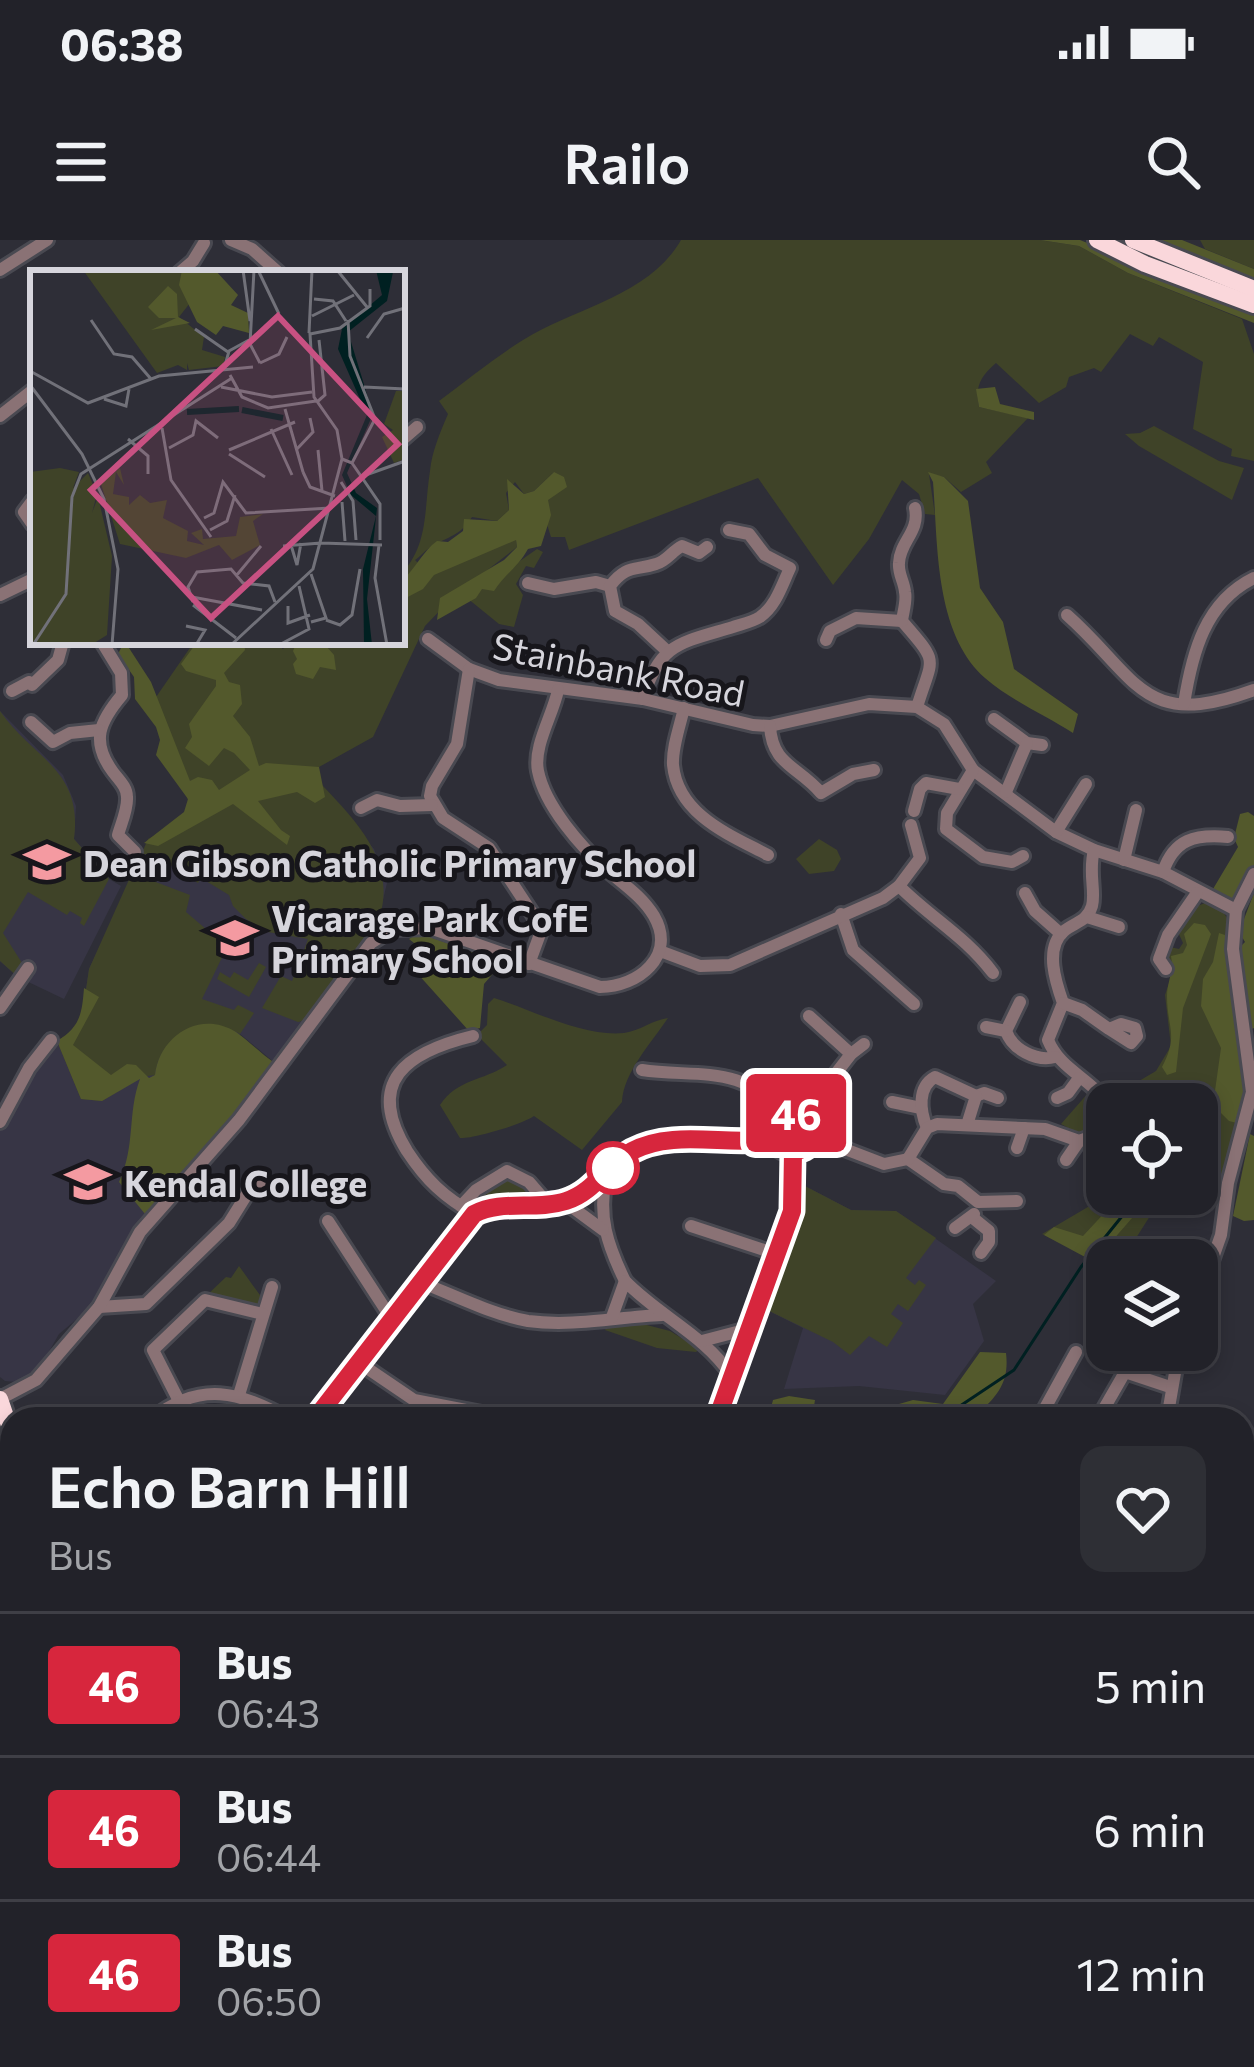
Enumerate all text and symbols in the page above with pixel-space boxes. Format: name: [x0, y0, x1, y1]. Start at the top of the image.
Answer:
text: 06:38: [60, 15, 184, 70]
icon: menu: [48, 129, 114, 195]
text: Railo: [564, 129, 690, 195]
icon: search: [1140, 129, 1206, 195]
inset map: [30, 270, 405, 645]
street label: Stainbank Road: [489, 622, 749, 714]
school or university icon: Dean Gibson Catholic Primary School: [22, 837, 72, 887]
place label: Dean Gibson Catholic Primary School: [83, 840, 696, 884]
place label: Vicarage Park CofE Primary School: [271, 895, 589, 980]
school or university icon: Vicarage Park CofE Primary School: [210, 913, 260, 963]
line badge: 46: [742, 1074, 850, 1152]
map controls: [1086, 1083, 1218, 1371]
button: locate: [1086, 1083, 1218, 1215]
text: 46: [770, 1087, 822, 1139]
unlabelled marker: [588, 1143, 638, 1193]
school or university icon: Kendal College: [63, 1157, 113, 1207]
place label: Kendal College: [124, 1160, 367, 1204]
button: layers: [1086, 1239, 1218, 1371]
button: heart: [1080, 1446, 1206, 1572]
text: Echo Barn Hill: [48, 1450, 411, 1520]
text: Bus: [48, 1530, 113, 1578]
text: Bus: [216, 1633, 292, 1688]
text: 5 min: [1095, 1657, 1206, 1712]
text: 46: [88, 1659, 140, 1711]
text: 06:43: [216, 1688, 320, 1736]
text: Bus: [216, 1777, 292, 1832]
text: 6 min: [1093, 1801, 1206, 1856]
text: 46: [88, 1803, 140, 1855]
text: 06:44: [216, 1832, 321, 1880]
text: Bus: [216, 1921, 292, 1976]
text: 12 min: [1077, 1945, 1206, 2000]
text: 46: [88, 1947, 140, 1999]
text: 06:50: [216, 1976, 322, 2024]

